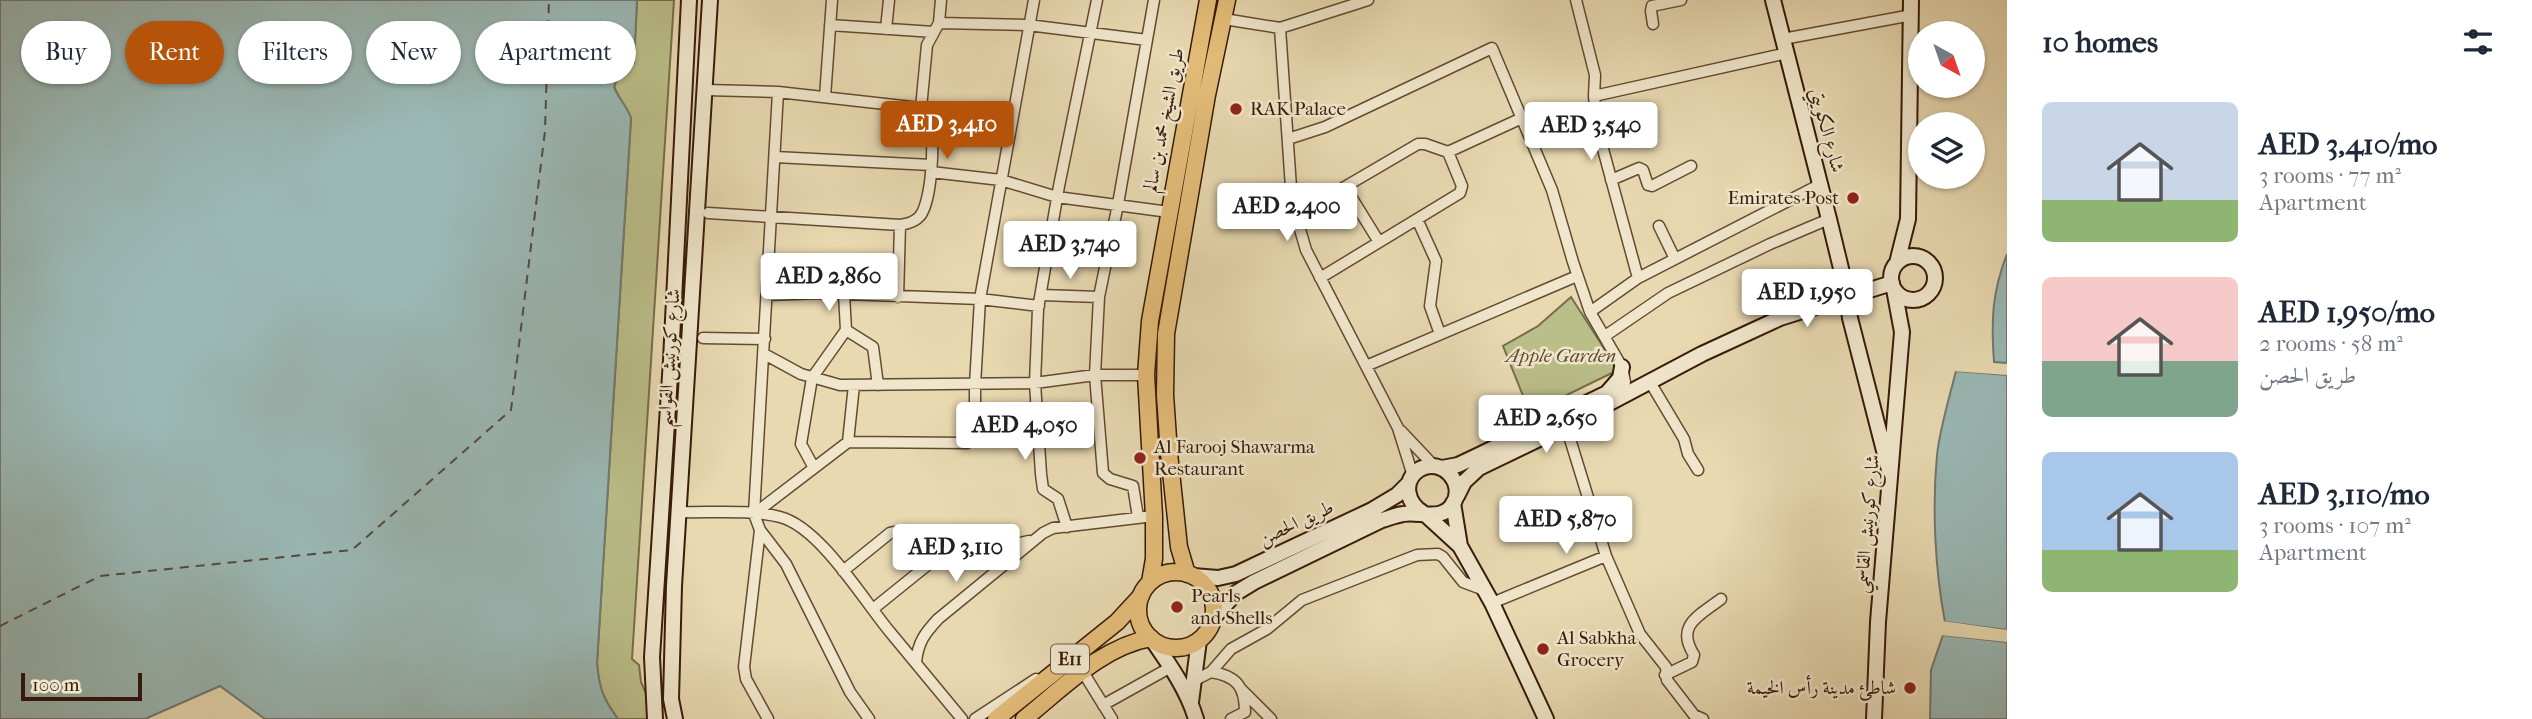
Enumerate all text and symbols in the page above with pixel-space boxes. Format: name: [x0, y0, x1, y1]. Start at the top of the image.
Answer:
chip: Buy: [21, 21, 111, 84]
chip: Rent: [125, 21, 224, 84]
chip: Filters: [238, 21, 352, 84]
chip: New: [366, 21, 461, 84]
chip: Apartment: [475, 21, 636, 84]
north arrow: [1908, 21, 1984, 98]
map controls: [1908, 21, 1985, 189]
icon: filters: [2459, 23, 2497, 61]
text: 10 homes: [2042, 25, 2158, 60]
street label: طريق الشيخ محمد بن سالم: [1139, 46, 1195, 195]
street label: شارع الكويتي: [1799, 85, 1849, 176]
place label: RAK Palace: [1250, 98, 1346, 120]
marker: RAK Palace: [1228, 101, 1244, 117]
pin: AED 3,410: [867, 102, 1027, 161]
pin: AED 3,540: [1511, 102, 1671, 162]
text: AED 3,410: [897, 110, 997, 137]
text: AED 3,540: [1541, 111, 1641, 138]
button: layers: [1908, 112, 1985, 189]
text: AED 3,410/mo: [2259, 127, 2438, 162]
icon: home: [2098, 130, 2182, 214]
text: 3 rooms · 77 m²: [2259, 162, 2401, 189]
pin: AED 2,400: [1207, 184, 1367, 243]
place label: Emirates Post: [1727, 187, 1839, 209]
text: Apartment: [2259, 189, 2367, 216]
marker: Emirates Post: [1845, 190, 1861, 206]
text: AED 2,400: [1233, 192, 1341, 219]
pin: AED 3,740: [990, 222, 1150, 281]
text: AED 3,740: [1019, 230, 1121, 257]
pin: AED 2,860: [749, 254, 909, 313]
text: AED 2,860: [777, 262, 881, 289]
pin: AED 1,950: [1727, 270, 1887, 329]
text: AED 1,950: [1758, 278, 1856, 305]
street label: شارع كورنيش القواسم: [653, 288, 693, 429]
text: AED 1,950/mo: [2259, 295, 2435, 330]
icon: home: [2098, 305, 2182, 389]
text: 2 rooms · 58 m²: [2259, 330, 2403, 357]
park label: Apple Garden: [1504, 345, 1616, 367]
text: طريق الحصن: [2259, 362, 2356, 389]
pin: AED 2,650: [1466, 396, 1626, 455]
pin: AED 4,050: [945, 402, 1105, 462]
text: AED 2,650: [1495, 404, 1597, 431]
text: AED 4,050: [972, 411, 1078, 438]
place label: Al Farooj Shawarma Restaurant: [1153, 436, 1315, 480]
marker: Al Farooj Shawarma Restaurant: [1132, 450, 1148, 466]
street label: شارع كورنيش القاسمي: [1850, 454, 1891, 595]
text: AED 3,110/mo: [2259, 477, 2430, 512]
icon: home: [2098, 480, 2182, 564]
street label: طريق الحصن: [1255, 496, 1338, 552]
pin: AED 5,870: [1486, 496, 1646, 556]
text: AED 5,870: [1515, 505, 1617, 532]
text: 3 rooms · 107 m²: [2259, 512, 2411, 539]
pin: AED 3,110: [876, 524, 1036, 584]
text: AED 3,110: [909, 533, 1003, 560]
text: Apartment: [2259, 539, 2367, 566]
place label: Pearls and Shells: [1191, 585, 1272, 629]
marker: Pearls and Shells: [1169, 599, 1185, 615]
place label: Al Sabkha Grocery: [1556, 627, 1637, 671]
marker: Al Sabkha Grocery: [1535, 641, 1551, 657]
road number: E11: [1051, 644, 1089, 674]
scale bar: [21, 670, 142, 702]
text: 100 m: [32, 674, 80, 696]
place label: شاطئ مدينة رأس الخيمة: [1747, 675, 1896, 701]
marker: شاطئ مدينة رأس الخيمة: [1902, 680, 1918, 696]

